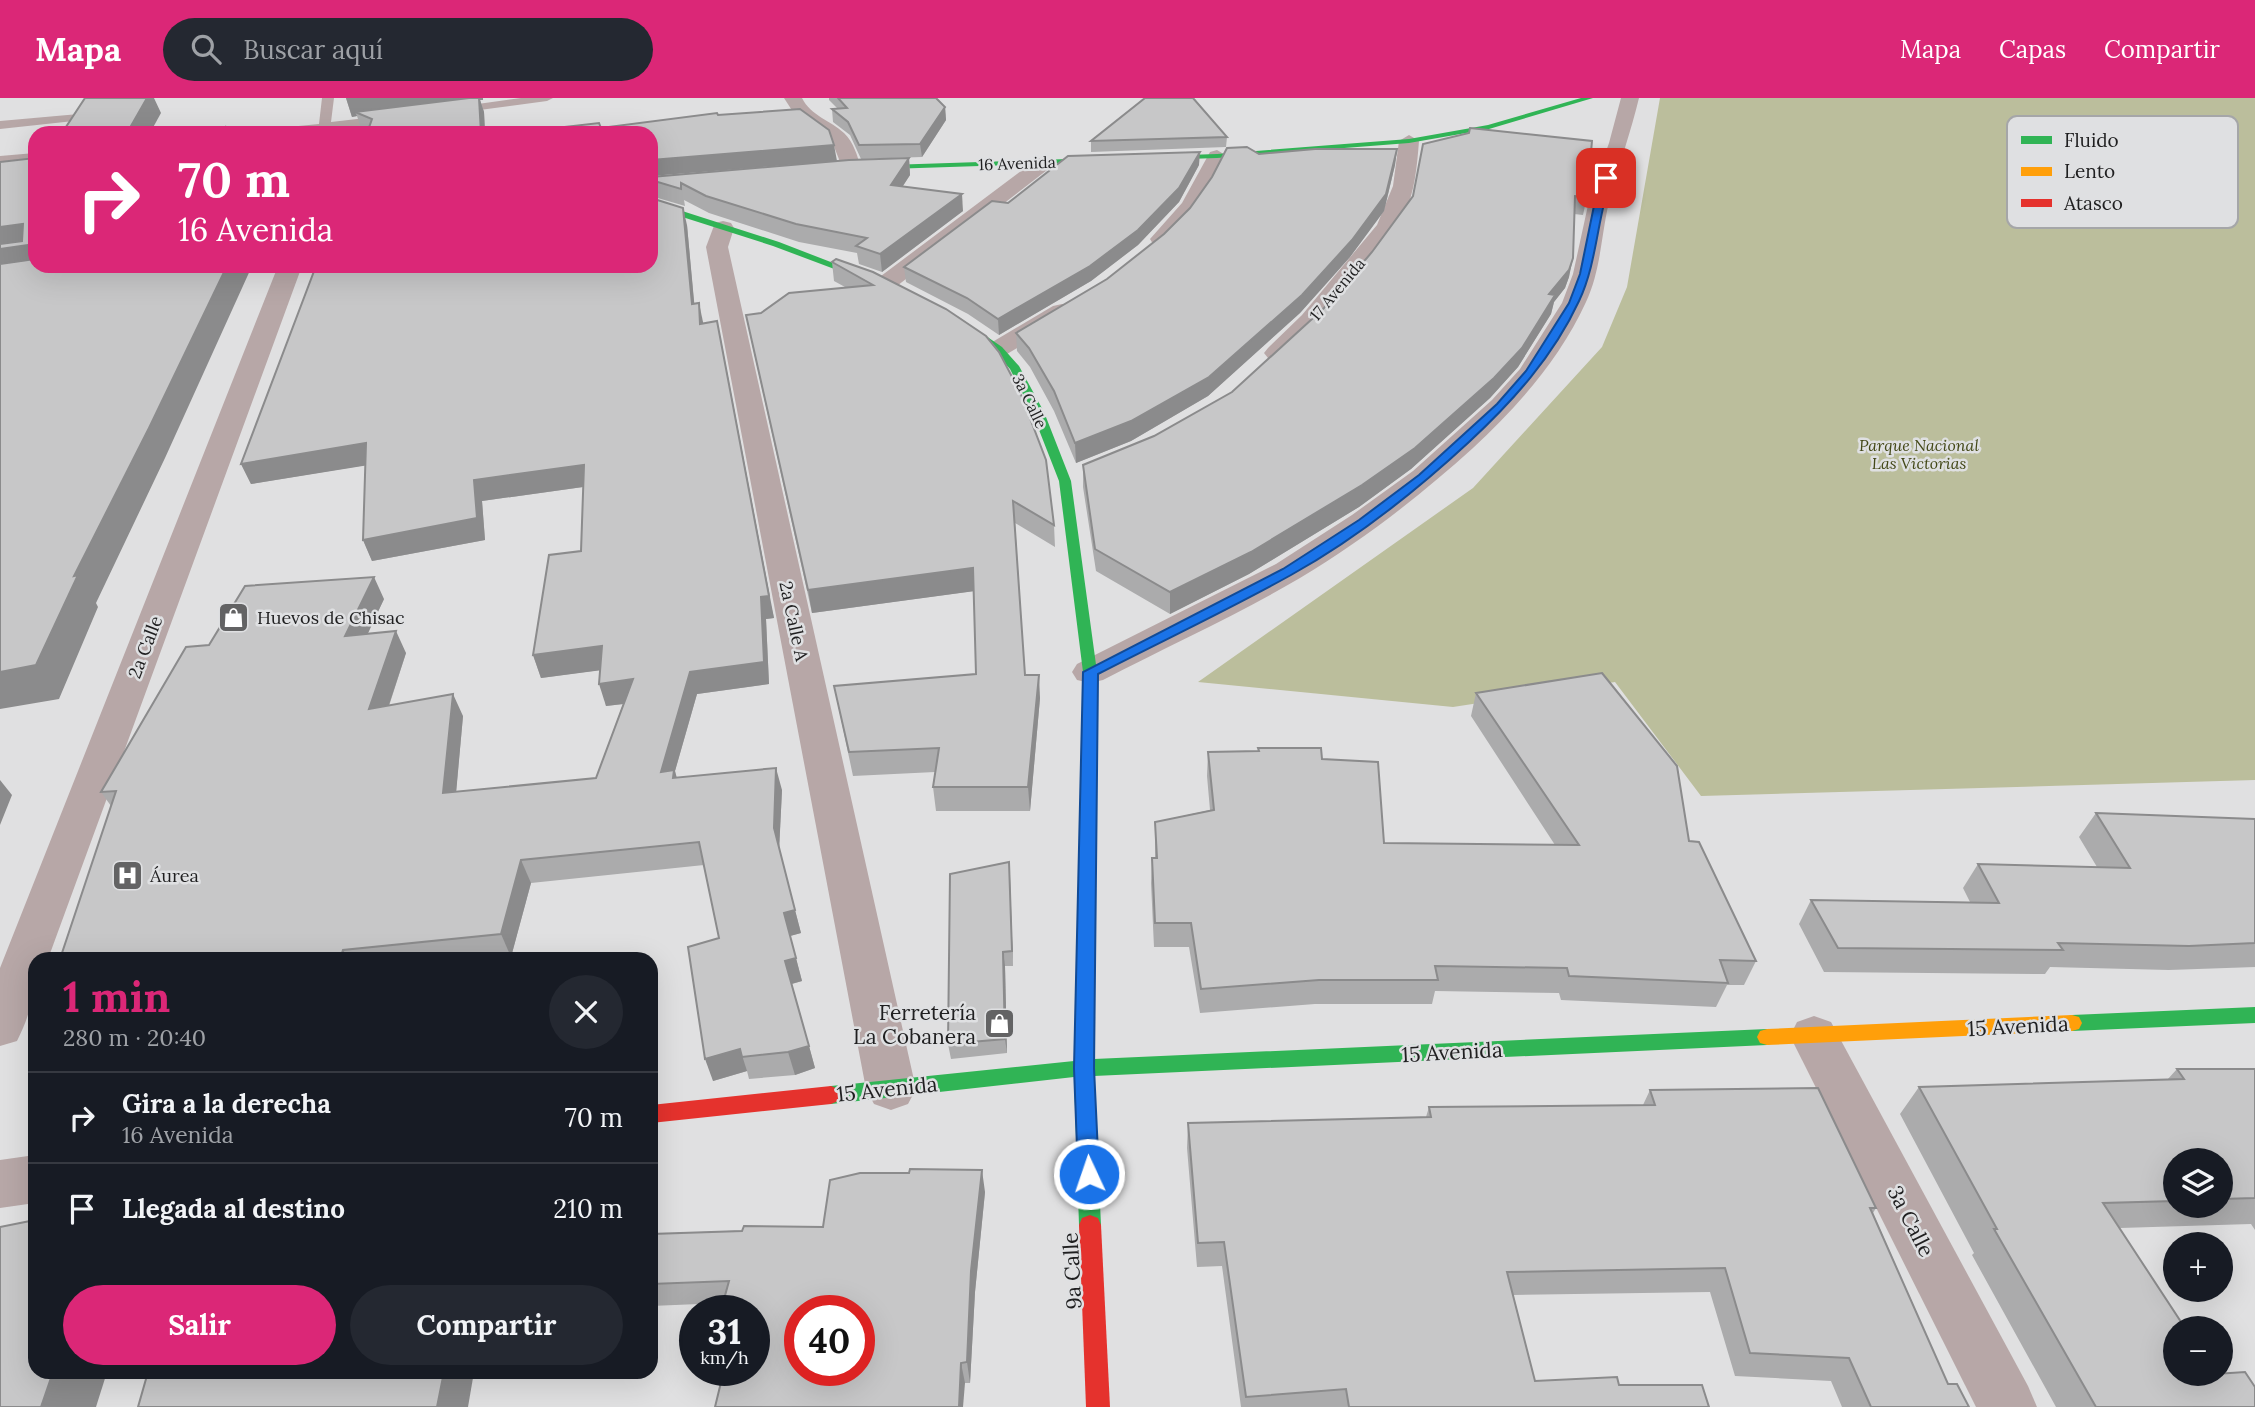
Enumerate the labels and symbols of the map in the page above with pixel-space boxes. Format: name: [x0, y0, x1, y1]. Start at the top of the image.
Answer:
legend: [2007, 116, 2238, 228]
text: Fluido: [2064, 128, 2119, 152]
pin: [1576, 148, 1636, 208]
street label: 16 Avenida: [978, 152, 1056, 174]
text: Lento: [2064, 159, 2115, 183]
text: Atasco: [2063, 191, 2123, 215]
street label: 17 Avenida: [1305, 254, 1369, 324]
street label: 3a Calle: [1008, 370, 1052, 432]
park label: Parque Nacional Las Victorias: [1859, 435, 1979, 473]
street label: 2a Calle A: [774, 579, 814, 664]
shop icon: Huevos de Chisac: [217, 600, 251, 634]
place label: Huevos de Chisac: [257, 606, 405, 629]
street label: 2a Calle: [123, 612, 167, 682]
hospital icon: Áurea: [110, 858, 144, 892]
place label: Áurea: [149, 864, 199, 887]
place label: Ferretería La Cobanera: [853, 999, 976, 1050]
shop icon: Ferretería La Cobanera: [982, 1007, 1016, 1041]
street label: 15 Avenida: [1967, 1010, 2069, 1042]
street label: 15 Avenida: [1401, 1036, 1503, 1068]
street label: 15 Avenida: [835, 1070, 939, 1108]
position arrow: [1052, 1137, 1126, 1211]
street label: 3a Calle: [1882, 1181, 1940, 1261]
street label: 9a Calle: [1057, 1232, 1087, 1310]
speed limit sign: 40: [784, 1295, 875, 1386]

